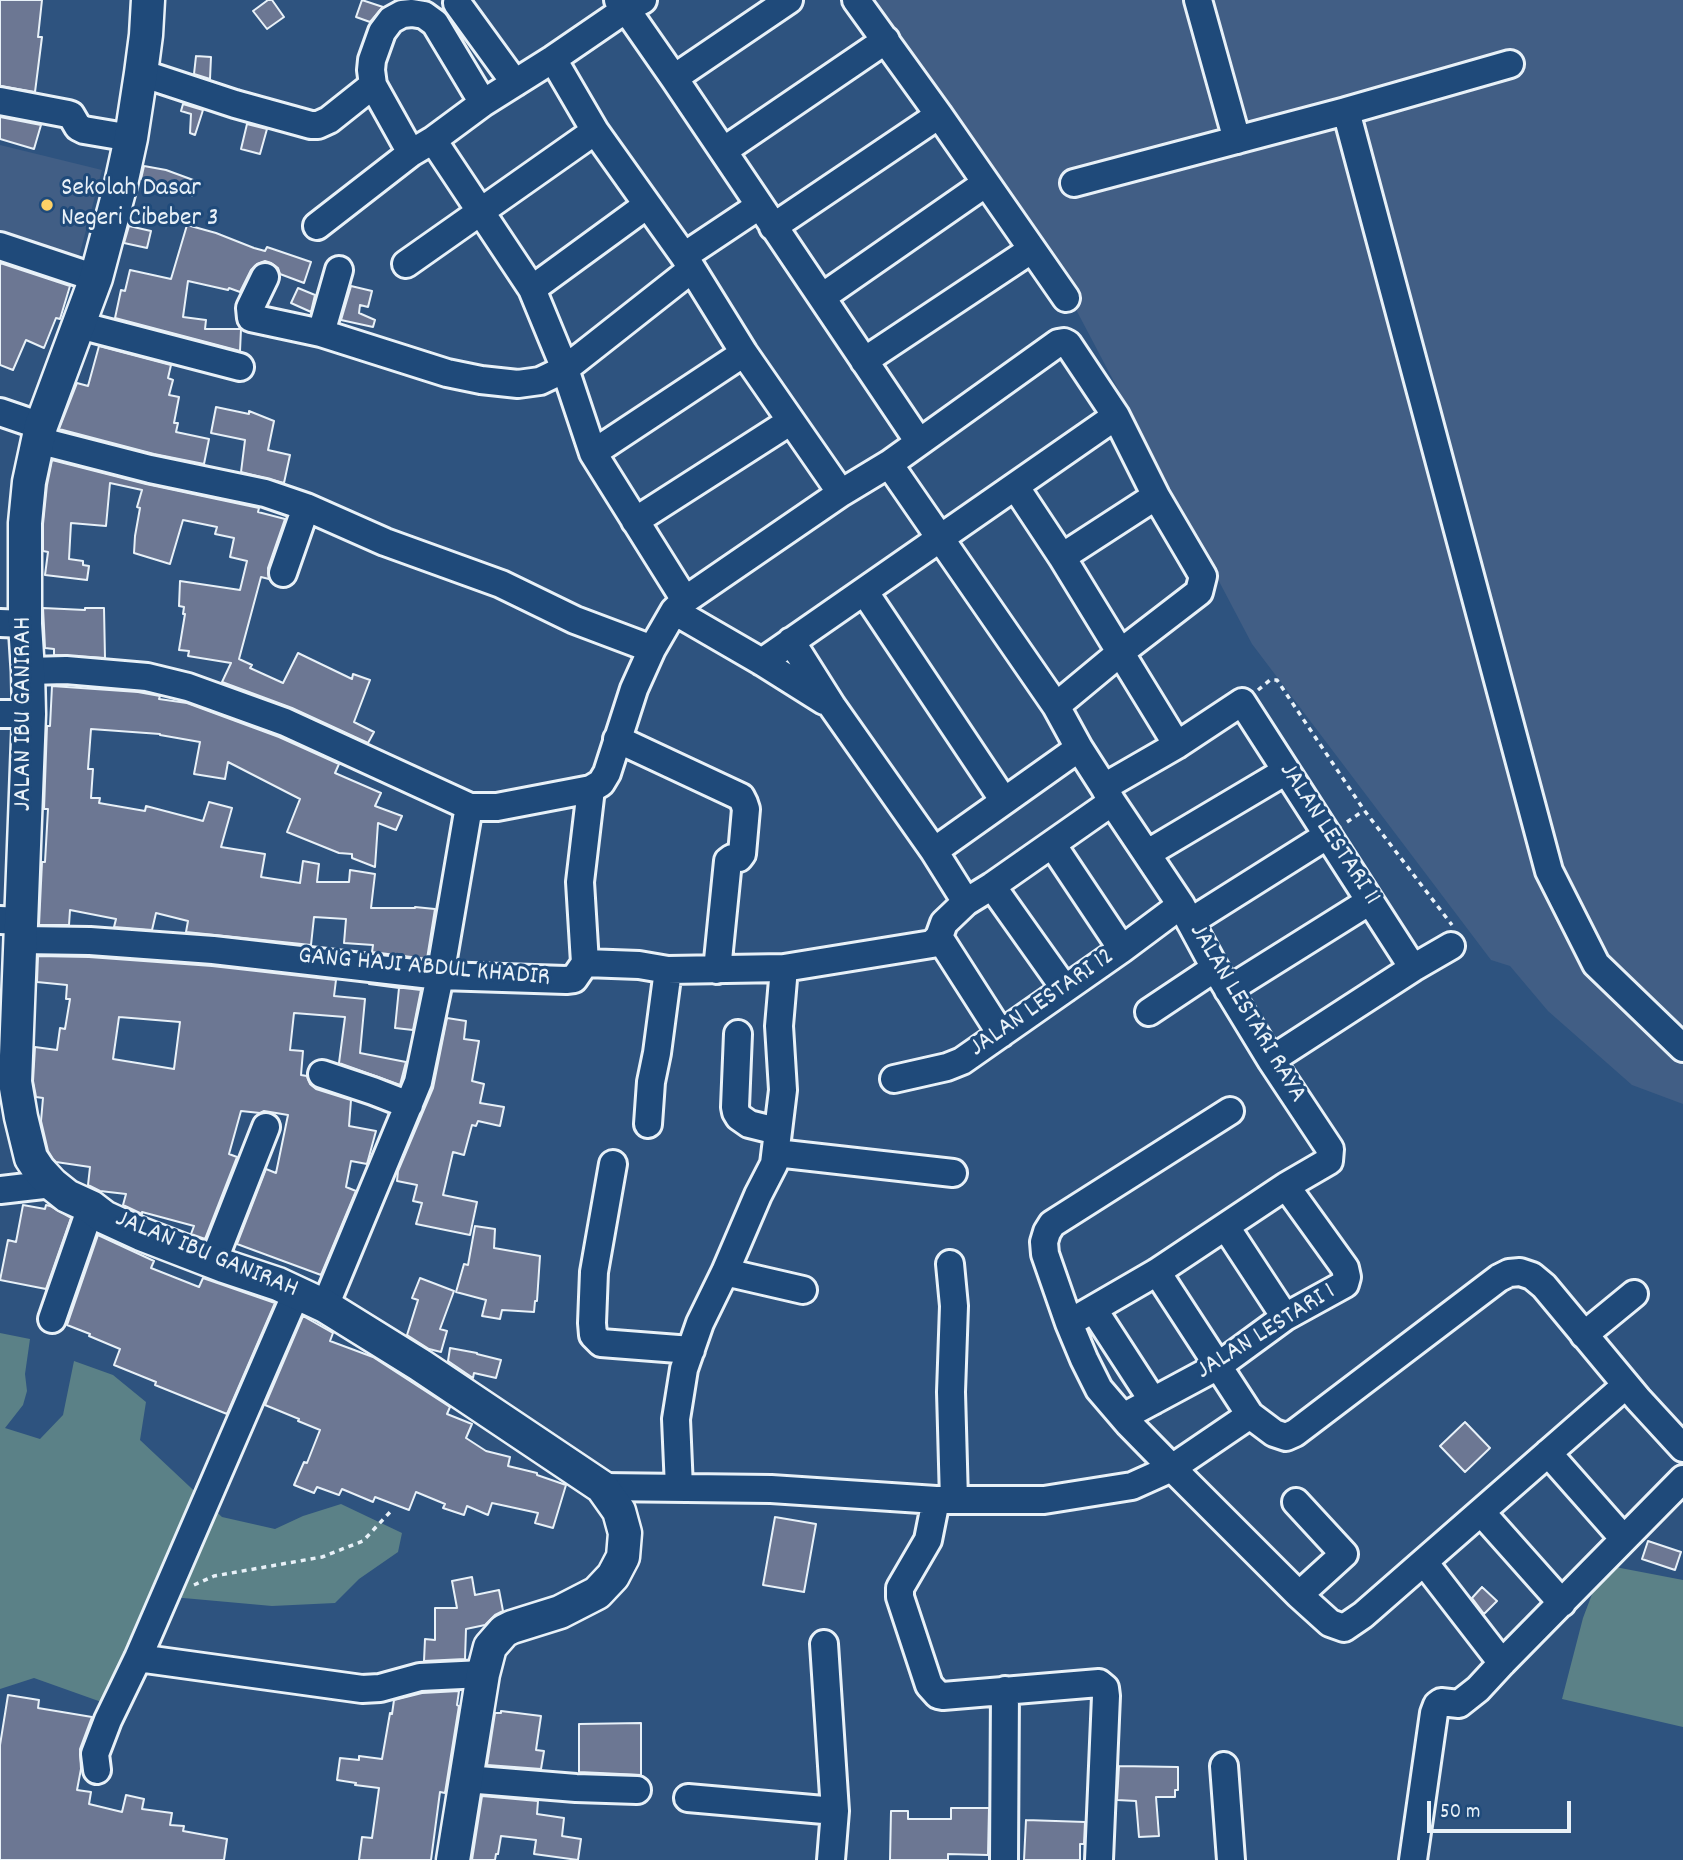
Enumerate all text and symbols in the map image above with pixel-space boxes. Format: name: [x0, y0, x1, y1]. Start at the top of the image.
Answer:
place label: Sekolah Dasar Negeri Cibeber 3: [61, 174, 219, 235]
marker: Sekolah Dasar Negeri Cibeber 3: [39, 197, 55, 213]
street label: JALAN IBU GANIRAH: [9, 617, 41, 811]
street label: JALAN LESTARI 11: [1270, 758, 1386, 912]
street label: JALAN LESTARI RAYA: [1180, 919, 1312, 1109]
street label: GANG HAJI ABDUL KHADIR: [297, 942, 551, 996]
street label: JALAN LESTARI 12: [965, 943, 1121, 1065]
street label: JALAN IBU GANIRAH: [110, 1205, 302, 1307]
street label: JALAN LESTARI 1: [1192, 1278, 1342, 1388]
scale bar: [1431, 1786, 1574, 1830]
text: 50 m: [1440, 1798, 1480, 1828]

